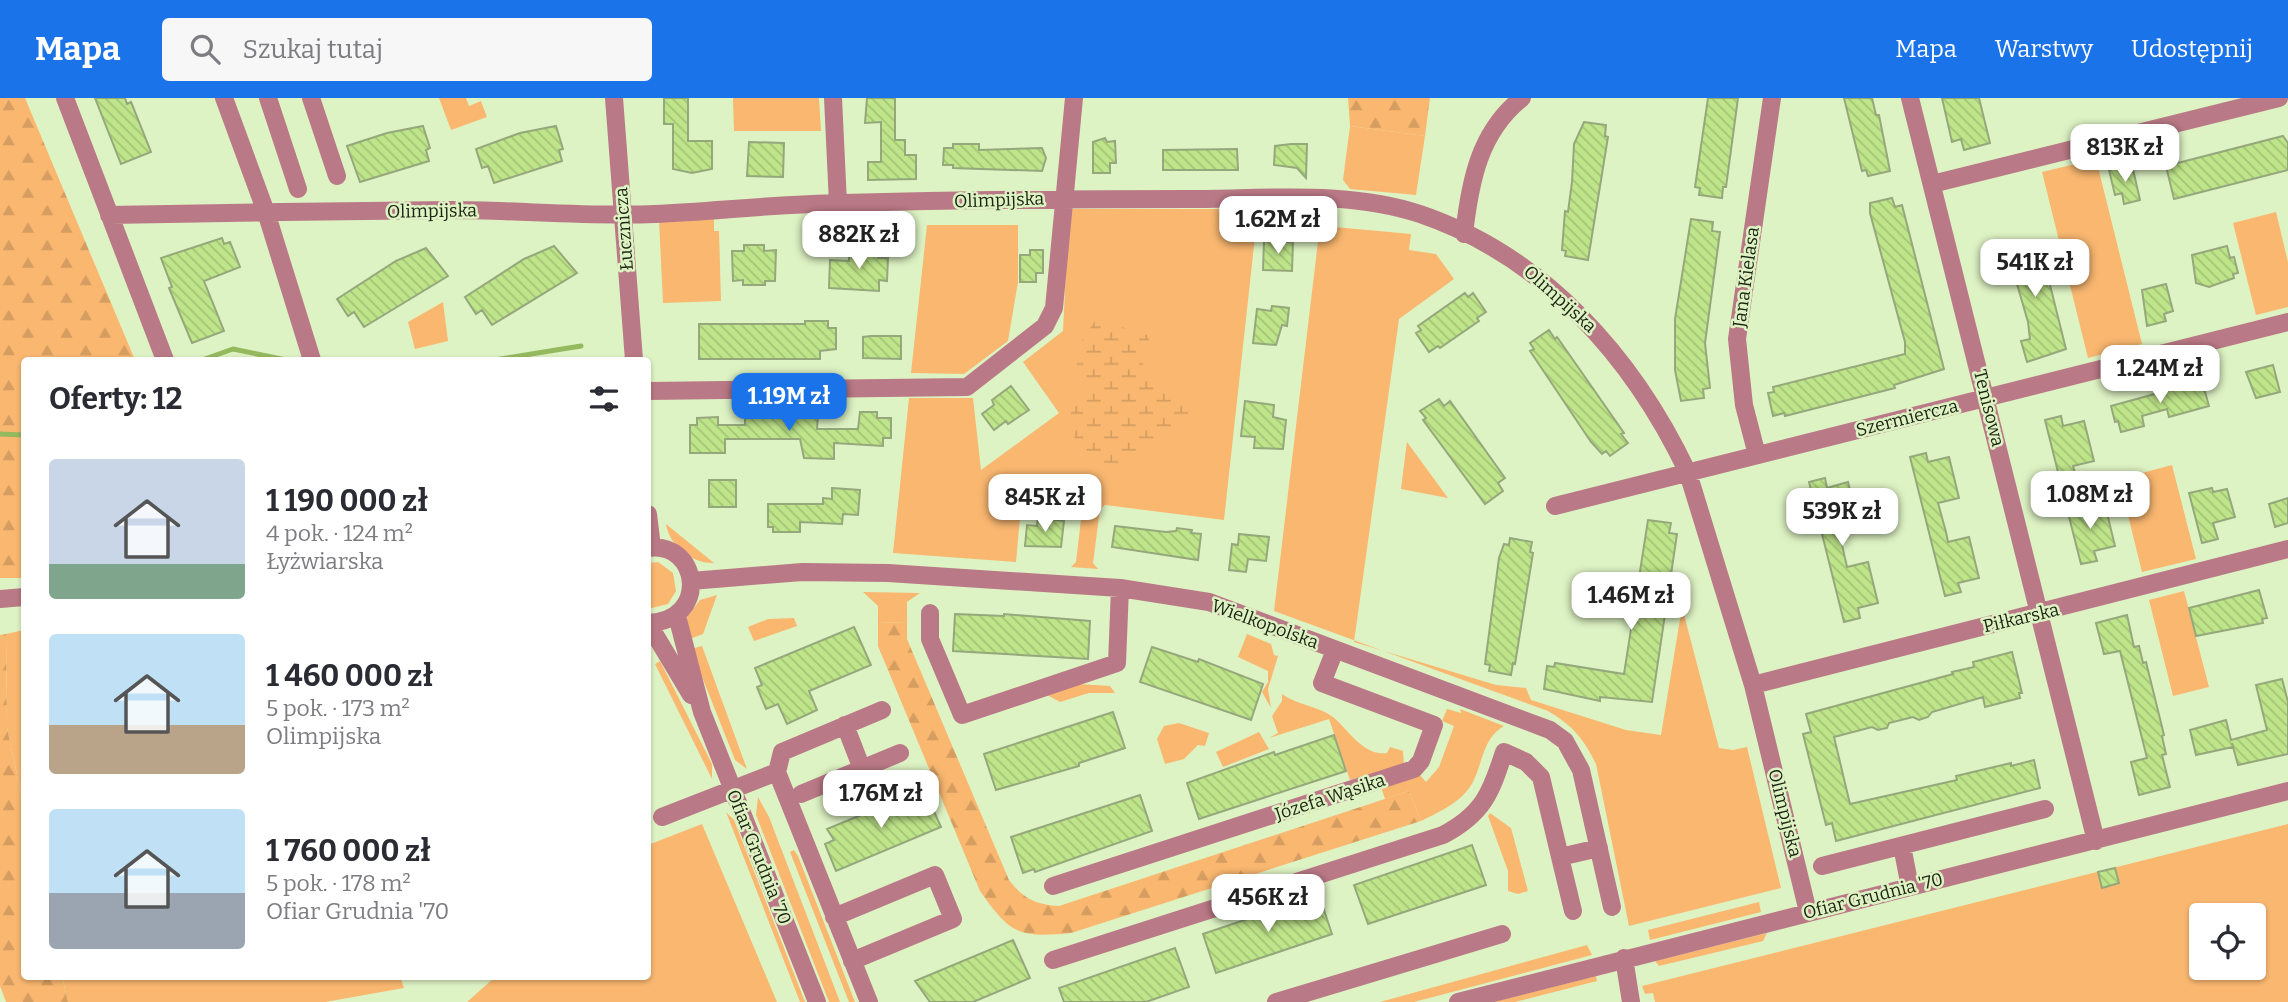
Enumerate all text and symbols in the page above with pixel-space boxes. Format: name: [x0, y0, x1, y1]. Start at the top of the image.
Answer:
search box: [162, 18, 652, 81]
text: Mapa: [35, 29, 120, 69]
icon: search: [186, 30, 224, 68]
text: Szukaj tutaj: [242, 34, 383, 65]
text: Mapa: [1895, 35, 1957, 63]
text: Warstwy: [1995, 35, 2093, 63]
text: Udostępnij: [2131, 35, 2253, 63]
pin: 813K zł: [2060, 125, 2190, 184]
text: 813K zł: [2086, 133, 2164, 161]
street label: Łucznicza: [610, 186, 638, 271]
street label: Olimpijska: [954, 187, 1045, 213]
pin: 1.62M zł: [1206, 197, 1350, 256]
street label: Olimpijska: [387, 199, 477, 223]
text: 1.62M zł: [1235, 205, 1321, 233]
pin: 882K zł: [794, 212, 924, 271]
text: 882K zł: [818, 220, 900, 248]
street label: Jana Kielasa: [1728, 225, 1764, 330]
pin: 541K zł: [1970, 240, 2100, 299]
text: 541K zł: [1996, 248, 2074, 276]
street label: Olimpijska: [1519, 261, 1601, 337]
pin: 1.24M zł: [2088, 345, 2232, 405]
text: 1.24M zł: [2117, 354, 2203, 382]
street label: Tenisowa: [1969, 367, 2009, 449]
pin: 1.19M zł: [717, 374, 861, 433]
icon: filters: [585, 380, 623, 418]
text: Oferty: 12: [49, 381, 182, 417]
text: 1.19M zł: [748, 382, 830, 410]
street label: Szermiercza: [1854, 395, 1961, 441]
pin: 1.08M zł: [2018, 472, 2162, 531]
pin: 845K zł: [980, 474, 1110, 534]
text: 1.08M zł: [2047, 480, 2133, 508]
text: 1 190 000 zł: [266, 483, 428, 519]
text: 845K zł: [1004, 483, 1086, 511]
icon: home: [105, 487, 189, 571]
pin: 539K zł: [1777, 489, 1907, 548]
text: 539K zł: [1802, 497, 1882, 525]
text: 4 pok. · 124 m²: [266, 519, 413, 547]
text: Łyżwiarska: [266, 547, 384, 575]
pin: 1.46M zł: [1559, 573, 1703, 632]
text: 1.46M zł: [1588, 581, 1674, 609]
street label: Wielkopolska: [1208, 594, 1322, 654]
street label: Piłkarska: [1981, 599, 2061, 637]
text: 1 460 000 zł: [266, 658, 434, 694]
icon: home: [105, 662, 189, 746]
text: 5 pok. · 173 m²: [266, 694, 410, 722]
text: Olimpijska: [266, 722, 381, 750]
street label: Olimpijska: [1763, 767, 1807, 860]
street label: Józefa Wąsika: [1271, 769, 1388, 825]
pin: 1.76M zł: [809, 770, 953, 830]
text: 1.76M zł: [839, 779, 923, 807]
street label: Ofiar Grudnia '70: [722, 786, 796, 928]
text: 1 760 000 zł: [266, 833, 431, 869]
icon: home: [105, 837, 189, 921]
street label: Ofiar Grudnia '70: [1801, 868, 1945, 924]
text: 5 pok. · 178 m²: [266, 869, 411, 897]
pin: 456K zł: [1203, 874, 1333, 934]
text: 456K zł: [1228, 883, 1308, 911]
text: Ofiar Grudnia '70: [266, 897, 449, 925]
map controls: [2189, 903, 2266, 980]
button: locate: [2189, 903, 2266, 980]

